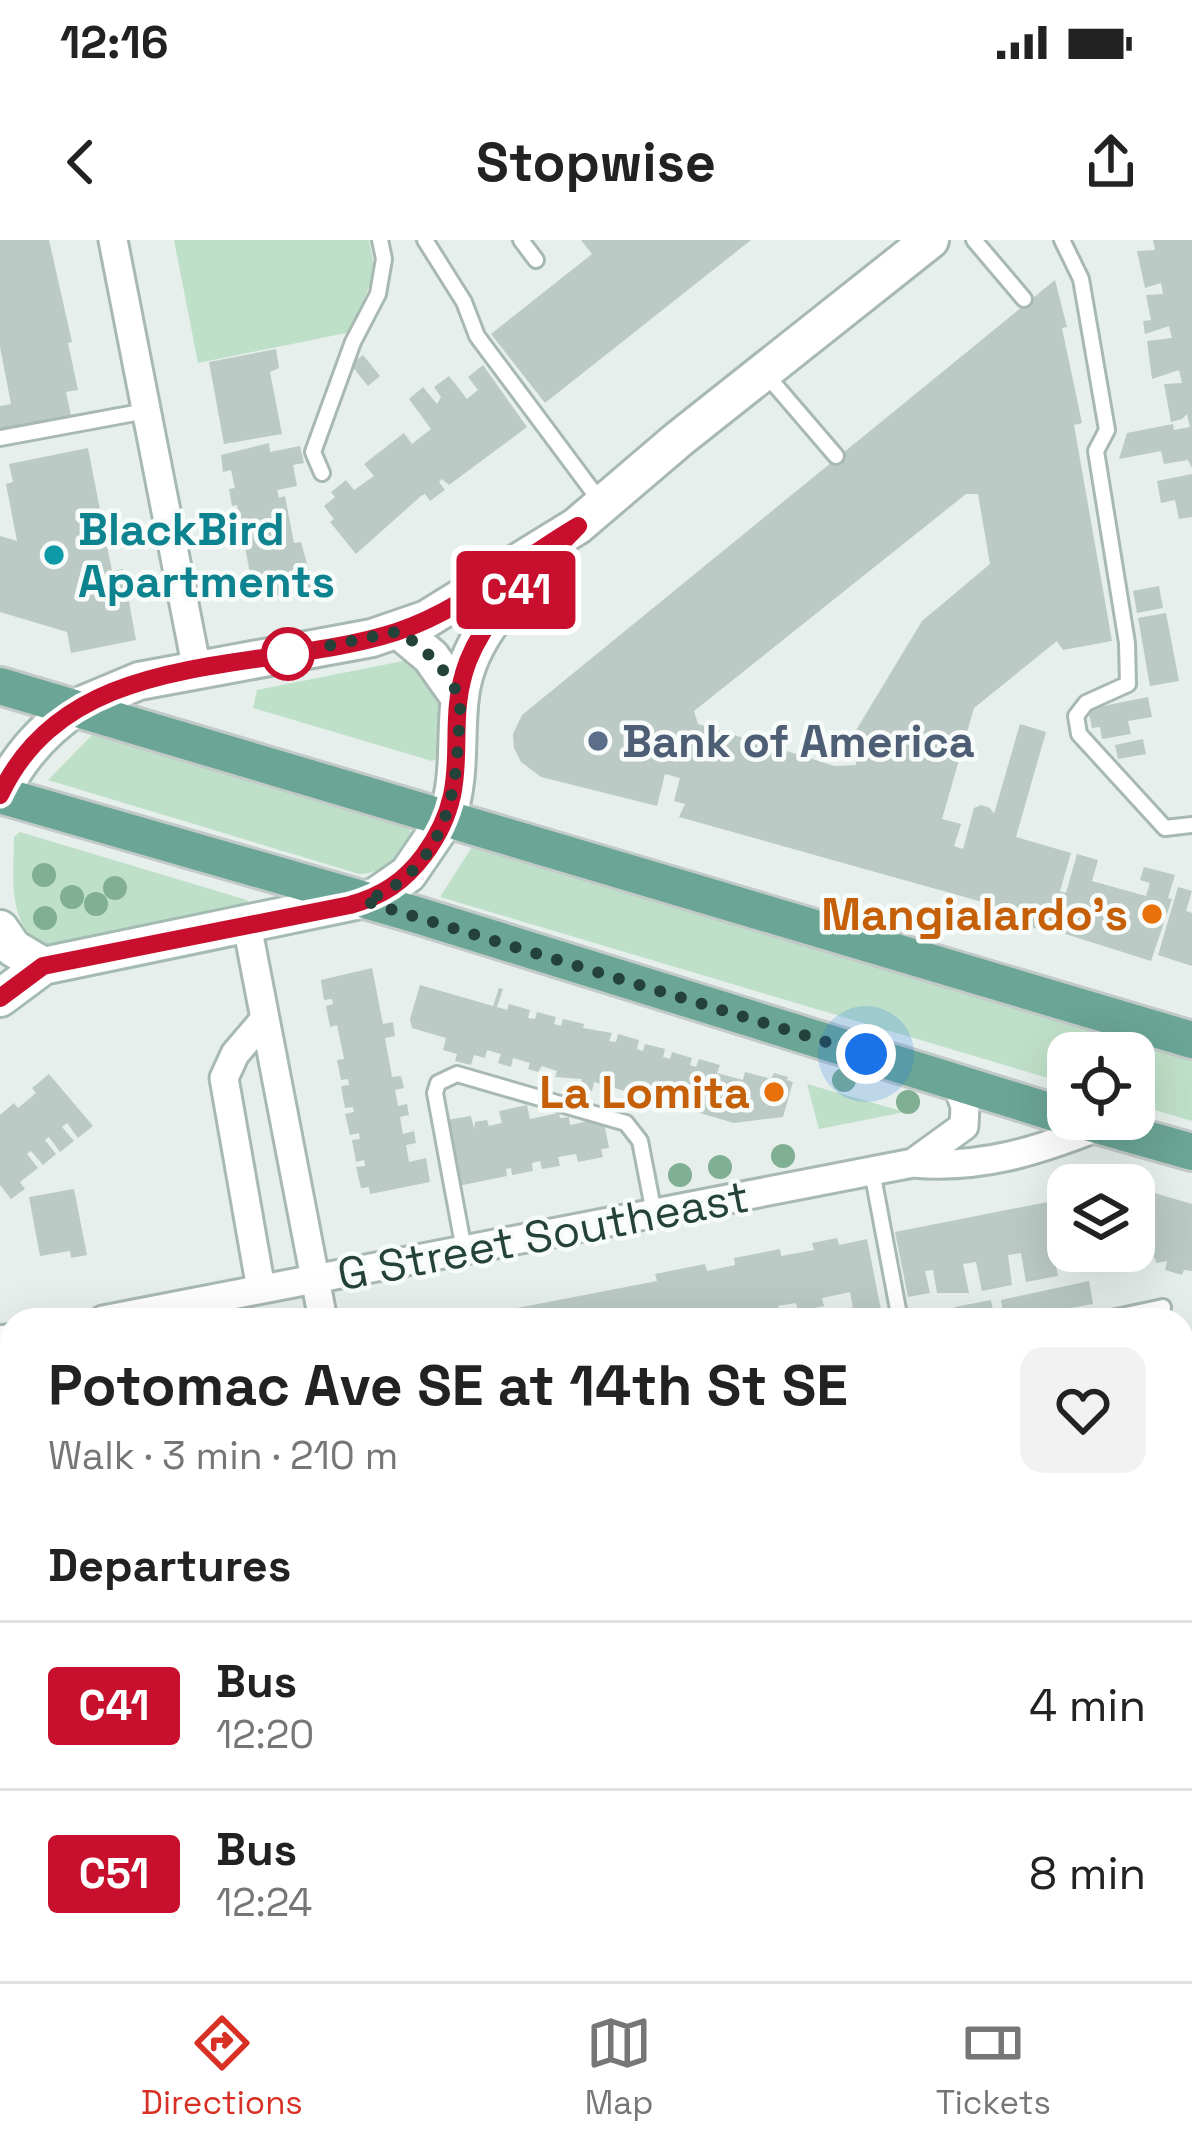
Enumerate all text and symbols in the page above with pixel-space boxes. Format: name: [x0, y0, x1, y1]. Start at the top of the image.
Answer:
text: 12:16: [60, 14, 169, 71]
text: Stopwise: [476, 128, 716, 197]
icon: back: [48, 129, 114, 195]
icon: share: [1078, 129, 1144, 195]
place label: BlackBird Apartments: [78, 501, 335, 610]
marker: BlackBird Apartments: [41, 542, 67, 568]
line badge: C41: [447, 551, 585, 629]
text: C41: [480, 563, 552, 616]
unlabelled marker: [263, 629, 313, 679]
place label: Bank of America: [622, 713, 975, 770]
marker: Bank of America: [585, 728, 611, 754]
place label: Mangialardo's: [821, 886, 1128, 943]
marker: Mangialardo's: [1139, 901, 1165, 927]
your location: [836, 1024, 896, 1084]
map controls: [1047, 1032, 1155, 1272]
button: locate: [1047, 1032, 1155, 1140]
place label: La Lomita: [539, 1064, 750, 1121]
marker: La Lomita: [761, 1079, 787, 1105]
button: layers: [1047, 1164, 1155, 1272]
street label: G Street Southeast: [333, 1168, 754, 1303]
button: heart: [1020, 1347, 1146, 1473]
text: Potomac Ave SE at 14th St SE: [48, 1349, 848, 1422]
text: Walk · 3 min · 210 m: [48, 1431, 398, 1480]
text: Departures: [48, 1537, 291, 1594]
text: Bus: [216, 1653, 297, 1710]
text: 4 min: [1029, 1677, 1146, 1734]
text: C41: [78, 1679, 150, 1732]
text: 12:20: [216, 1710, 314, 1759]
text: Bus: [216, 1821, 297, 1878]
text: 8 min: [1029, 1845, 1146, 1902]
text: C51: [79, 1847, 149, 1900]
text: 12:24: [216, 1878, 312, 1927]
tab: Directions: [141, 2010, 303, 2124]
tab: Map: [585, 2010, 654, 2124]
tab: Tickets: [936, 2010, 1051, 2124]

